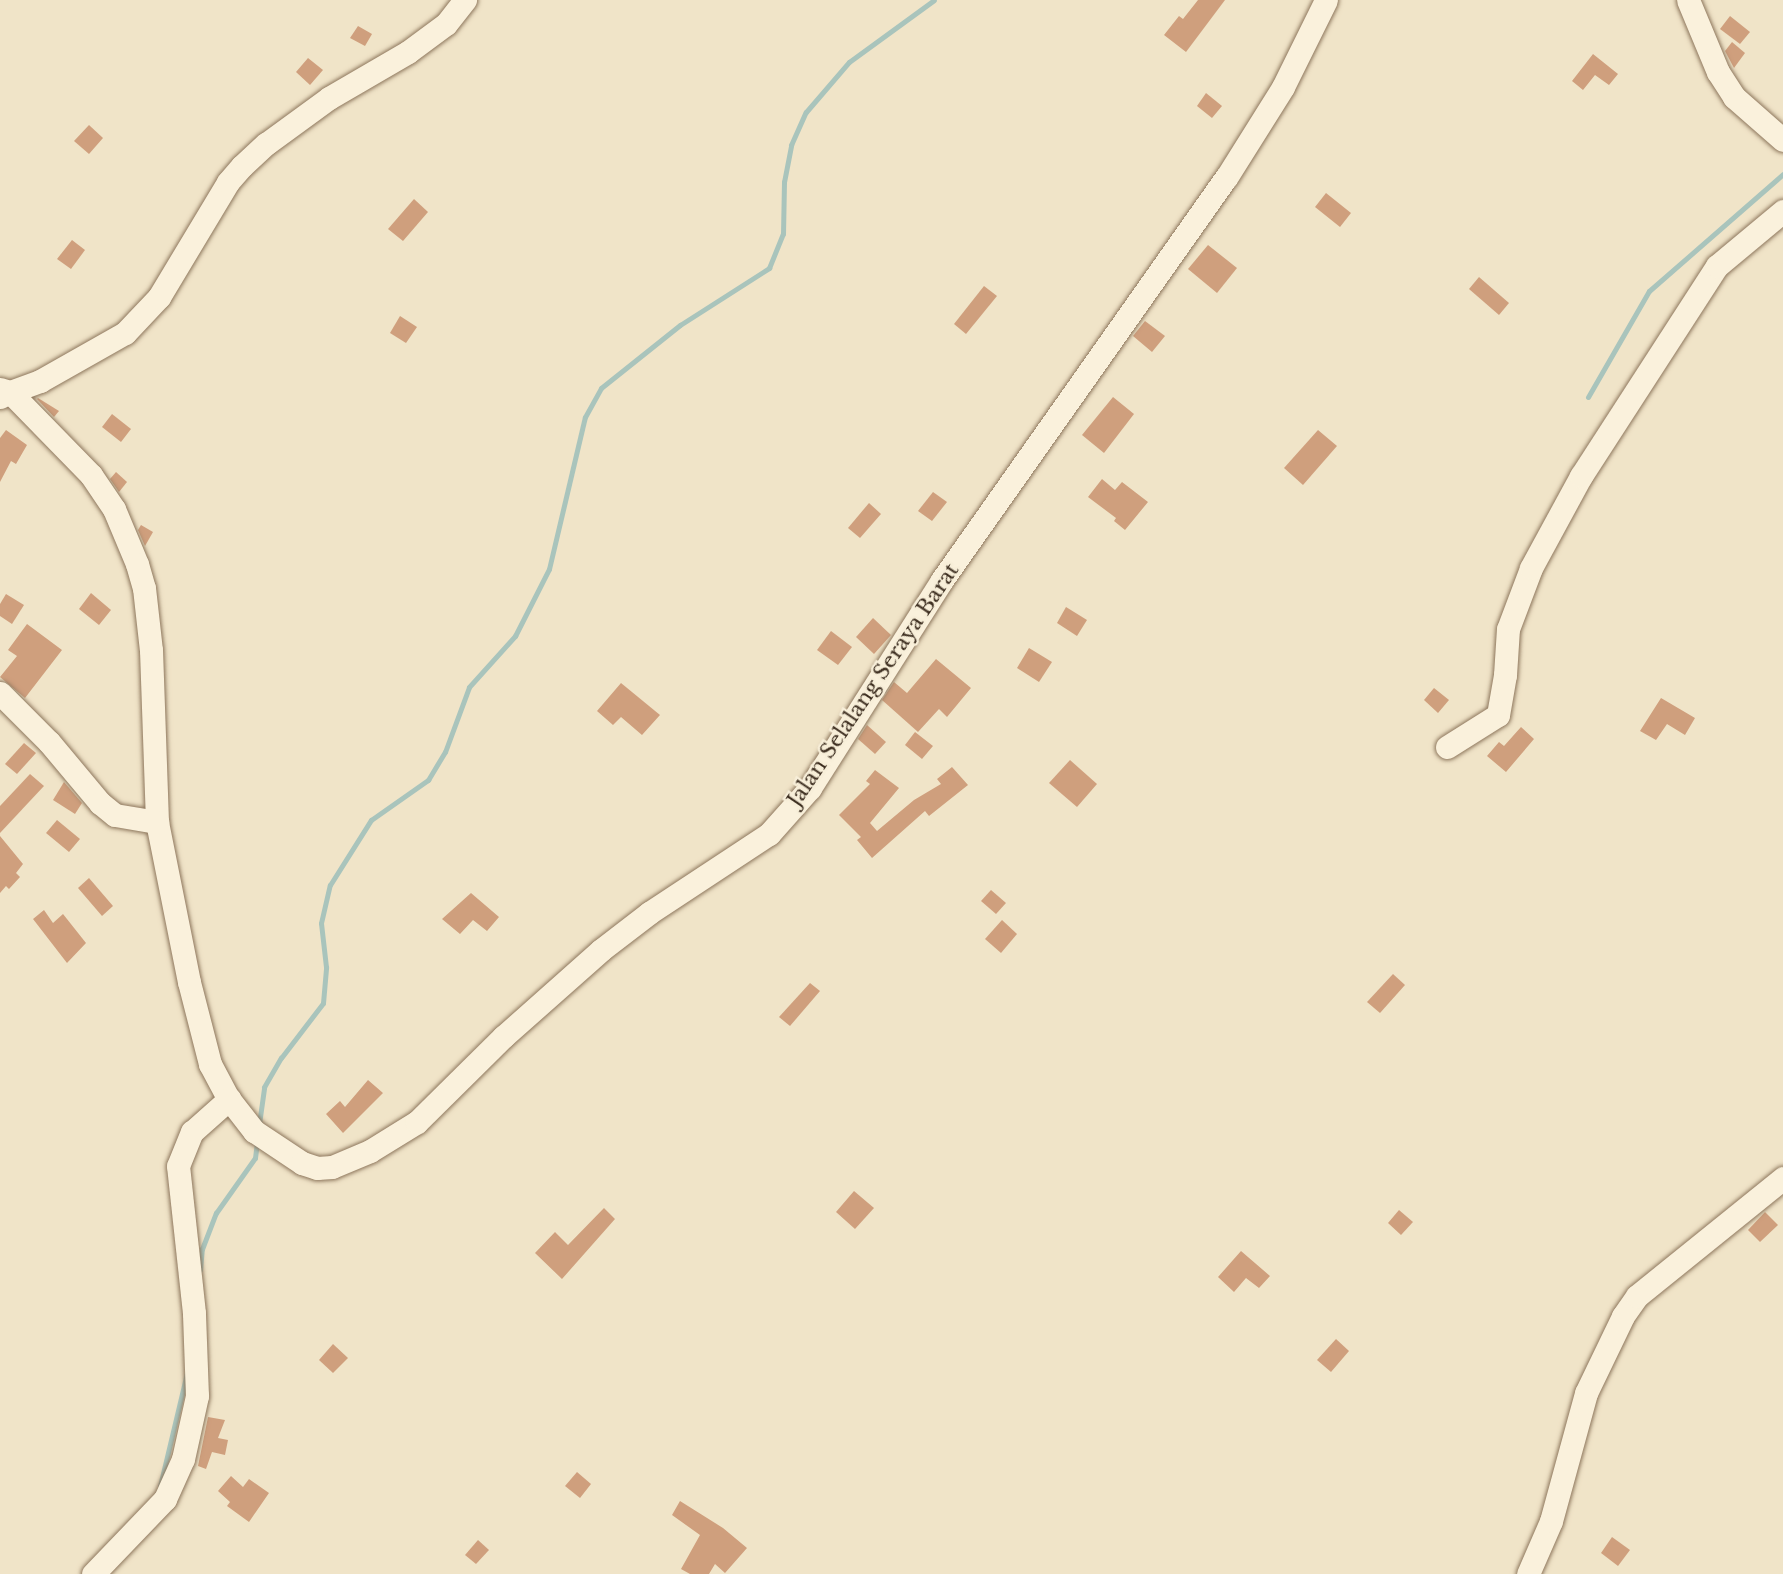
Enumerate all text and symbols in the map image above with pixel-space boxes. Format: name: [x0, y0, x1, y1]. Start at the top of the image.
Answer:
street label: Jalan Selalang Seraya Barat: [782, 558, 964, 812]

